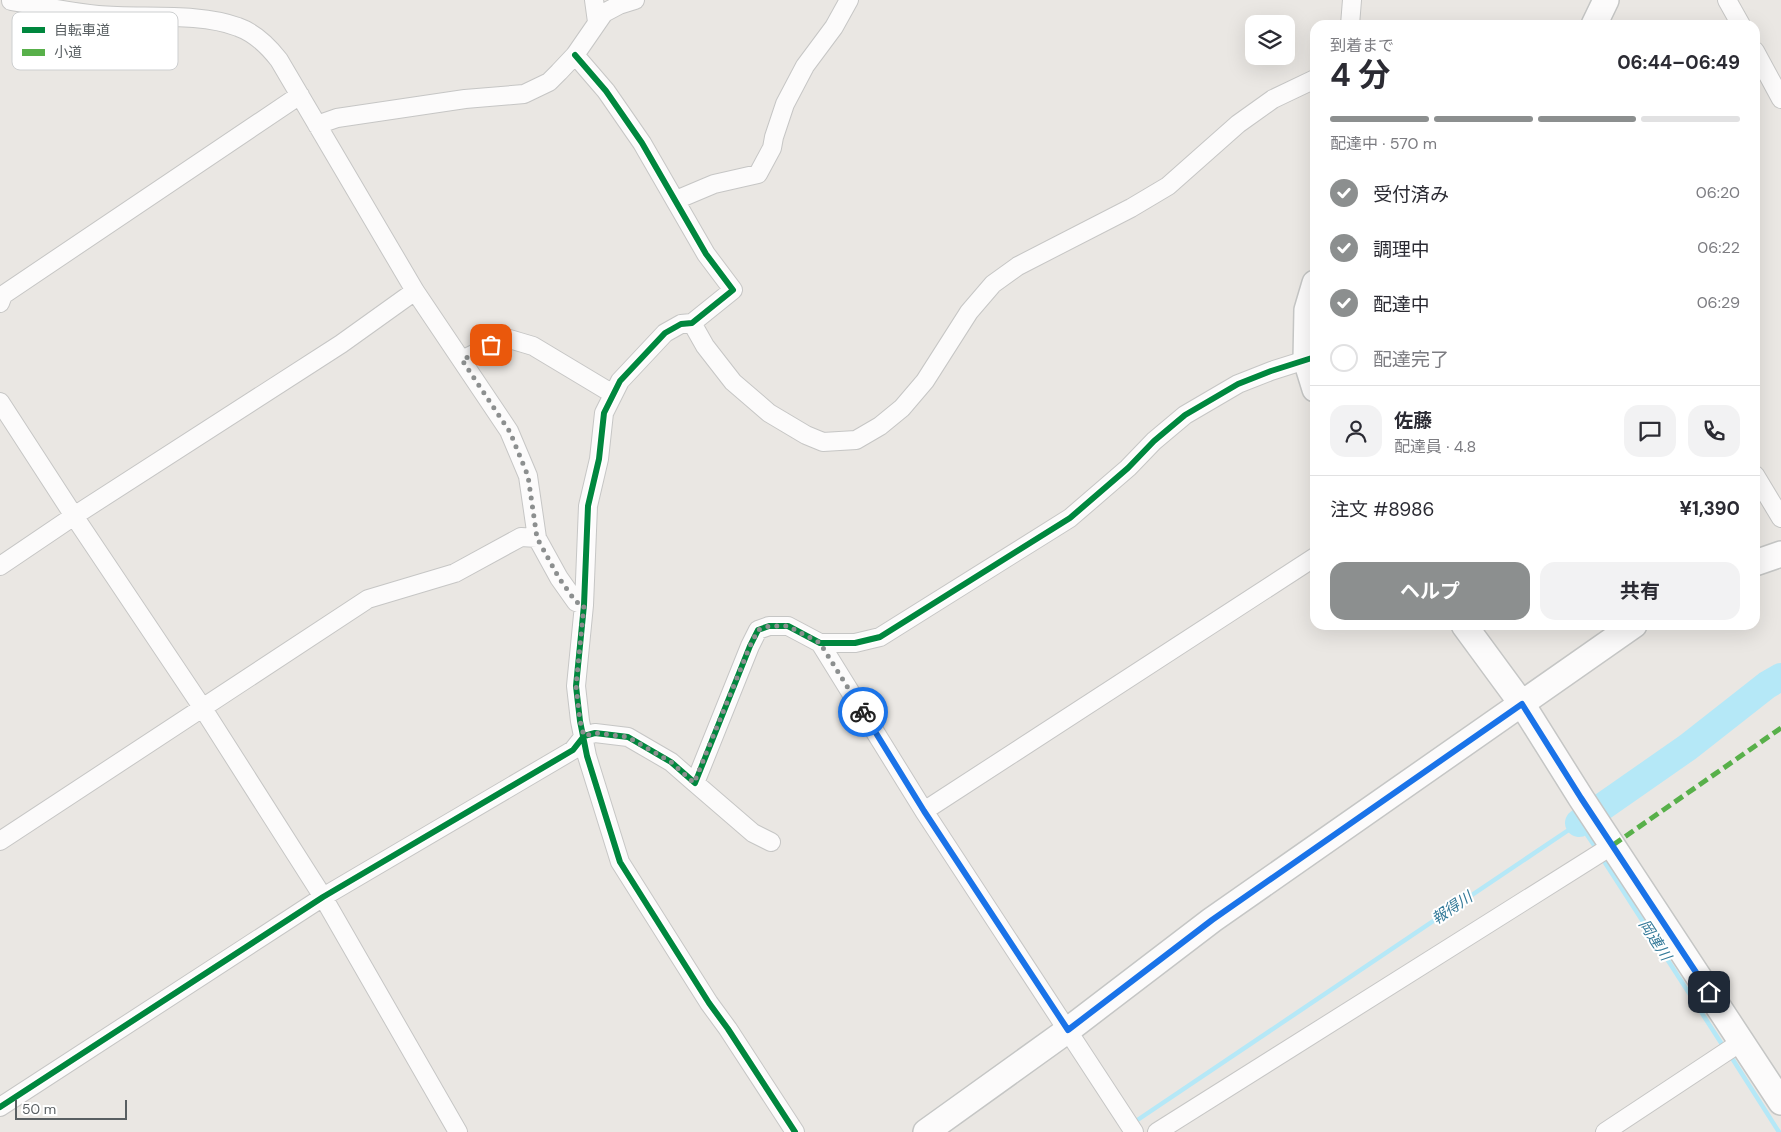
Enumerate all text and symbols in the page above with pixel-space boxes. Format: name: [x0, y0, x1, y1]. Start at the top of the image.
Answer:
legend: [12, 12, 178, 70]
map controls: [1245, 15, 1295, 65]
button: layers: [1245, 15, 1295, 65]
text: 自転車道: [54, 21, 110, 39]
text: 到着まで: [1330, 35, 1394, 56]
text: 小道: [54, 43, 82, 61]
text: 06:44–06:49: [1617, 50, 1740, 75]
text: 4 分: [1330, 54, 1390, 96]
text: 配達中 · 570 m: [1330, 133, 1437, 154]
icon: check: [1330, 179, 1358, 207]
text: 受付済み: [1373, 182, 1449, 207]
text: 06:20: [1696, 182, 1740, 203]
icon: check: [1330, 234, 1358, 262]
text: 調理中: [1373, 237, 1430, 262]
text: 06:22: [1697, 237, 1740, 258]
icon: check: [1330, 289, 1358, 317]
text: 配達中: [1373, 292, 1430, 317]
text: 06:29: [1697, 292, 1740, 313]
pin: [470, 324, 512, 366]
icon: bag: [477, 331, 505, 359]
text: 配達完了: [1373, 347, 1449, 372]
button: person: [1330, 405, 1382, 457]
button: chat: [1624, 405, 1676, 457]
button: phone: [1688, 405, 1740, 457]
text: 佐藤: [1394, 408, 1432, 433]
text: 配達員 · 4.8: [1394, 436, 1476, 457]
text: ¥1,390: [1680, 496, 1740, 521]
text: 注文 #8986: [1330, 497, 1434, 522]
button: ヘルプ: [1330, 562, 1530, 620]
button: 共有: [1540, 562, 1740, 620]
courier: [838, 687, 888, 737]
icon: bike: [849, 698, 877, 726]
water label: 報得川: [1428, 886, 1478, 929]
water label: 岡連川: [1634, 916, 1677, 966]
pin: [1688, 971, 1730, 1013]
icon: home: [1695, 978, 1723, 1006]
scale bar: [15, 1097, 128, 1120]
text: 50 m: [22, 1100, 56, 1118]

